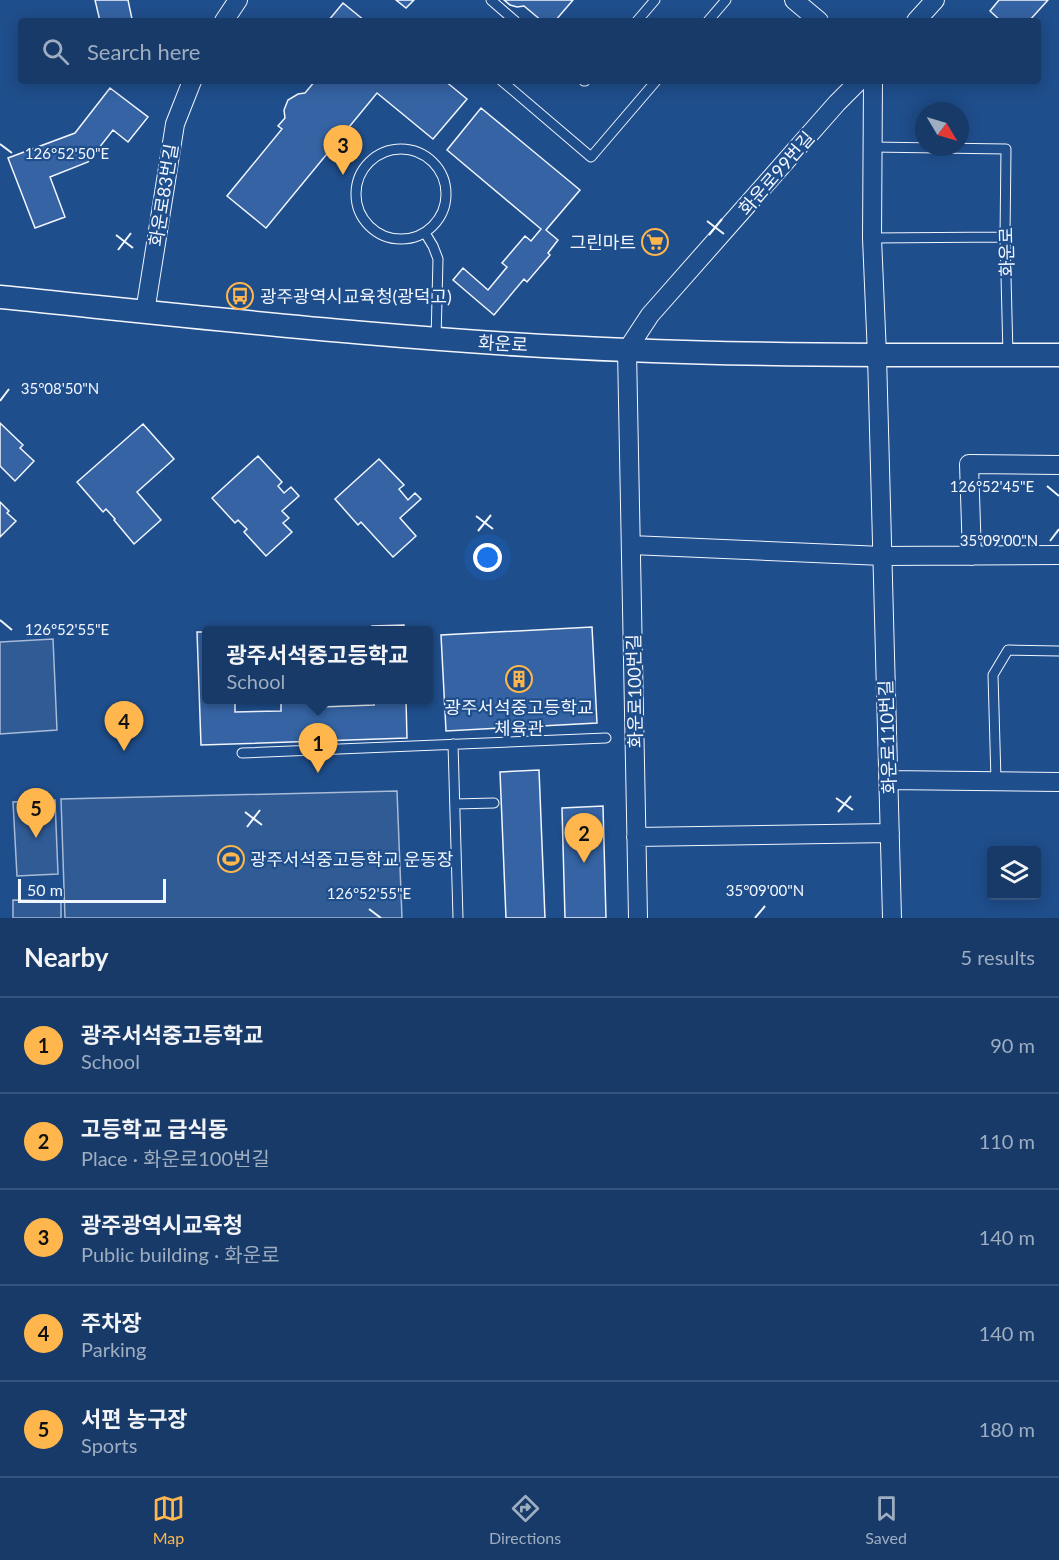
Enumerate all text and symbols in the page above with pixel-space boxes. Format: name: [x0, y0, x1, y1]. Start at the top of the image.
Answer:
search box: [18, 18, 1041, 84]
icon: search: [39, 35, 72, 68]
text: Search here: [87, 38, 200, 65]
north arrow: [915, 102, 969, 156]
pin: 3: [324, 126, 362, 175]
street label: 화운로99번길: [734, 127, 818, 219]
street label: 화운로83번길: [144, 142, 182, 248]
text: 126°52'50"E: [25, 144, 109, 162]
supermarket icon: 그린마트: [640, 227, 670, 257]
street label: 화운로: [995, 227, 1017, 277]
place label: 그린마트: [570, 231, 636, 253]
bus stop icon: 광주광역시교육청(광덕고): [225, 281, 255, 311]
place label: 광주광역시교육청(광덕고): [260, 285, 452, 307]
street label: 화운로: [478, 331, 528, 355]
text: 35°08'50"N: [21, 379, 99, 397]
text: 126°52'45"E: [950, 477, 1034, 495]
text: 35°09'00"N: [960, 531, 1038, 549]
your location: [473, 543, 502, 572]
text: 126°52'55"E: [25, 620, 109, 638]
popup: [202, 626, 433, 704]
street label: 화운로100번길: [622, 634, 646, 748]
text: 광주서석중고등학교: [226, 641, 409, 668]
building icon: 광주서석중고등학교 체육관: [504, 664, 534, 694]
text: School: [226, 669, 285, 693]
street label: 화운로110번길: [874, 680, 900, 794]
place label: 광주서석중고등학교 체육관: [444, 696, 594, 739]
pin: 4: [104, 702, 144, 751]
pin: 1: [298, 724, 338, 773]
pin: 5: [16, 788, 56, 838]
pin: 2: [564, 814, 604, 863]
sports icon: 광주서석중고등학교 운동장: [216, 844, 246, 874]
map controls: [987, 846, 1041, 900]
button: layers: [987, 846, 1041, 900]
place label: 광주서석중고등학교 운동장: [250, 848, 453, 870]
scale bar: [18, 876, 166, 904]
text: 50 m: [27, 880, 63, 899]
text: 35°09'00"N: [726, 881, 804, 899]
text: 126°52'55"E: [327, 884, 411, 902]
text: Nearby: [24, 941, 109, 973]
text: 5 results: [960, 945, 1035, 969]
text: 광주서석중고등학교: [81, 1021, 263, 1048]
text: 1: [38, 1033, 49, 1057]
text: 90 m: [990, 1033, 1035, 1057]
text: School: [81, 1049, 140, 1073]
text: 고등학교 급식동: [81, 1115, 228, 1142]
text: 2: [38, 1129, 49, 1153]
text: 110 m: [979, 1129, 1035, 1153]
text: Place · 화운로100번길: [81, 1146, 270, 1170]
text: 광주광역시교육청: [81, 1211, 243, 1238]
text: 3: [38, 1225, 49, 1249]
text: 140 m: [979, 1225, 1035, 1249]
text: Public building · 화운로: [81, 1242, 280, 1266]
text: 주차장: [81, 1309, 142, 1336]
text: 4: [38, 1321, 49, 1345]
text: 140 m: [979, 1321, 1035, 1345]
text: Parking: [81, 1337, 146, 1361]
text: 서편 농구장: [81, 1405, 188, 1432]
text: 5: [38, 1417, 49, 1441]
text: 180 m: [979, 1417, 1035, 1441]
text: Sports: [81, 1433, 137, 1457]
tab: Map: [152, 1492, 185, 1547]
tab: Directions: [489, 1492, 561, 1547]
tab: Saved: [865, 1492, 907, 1547]

